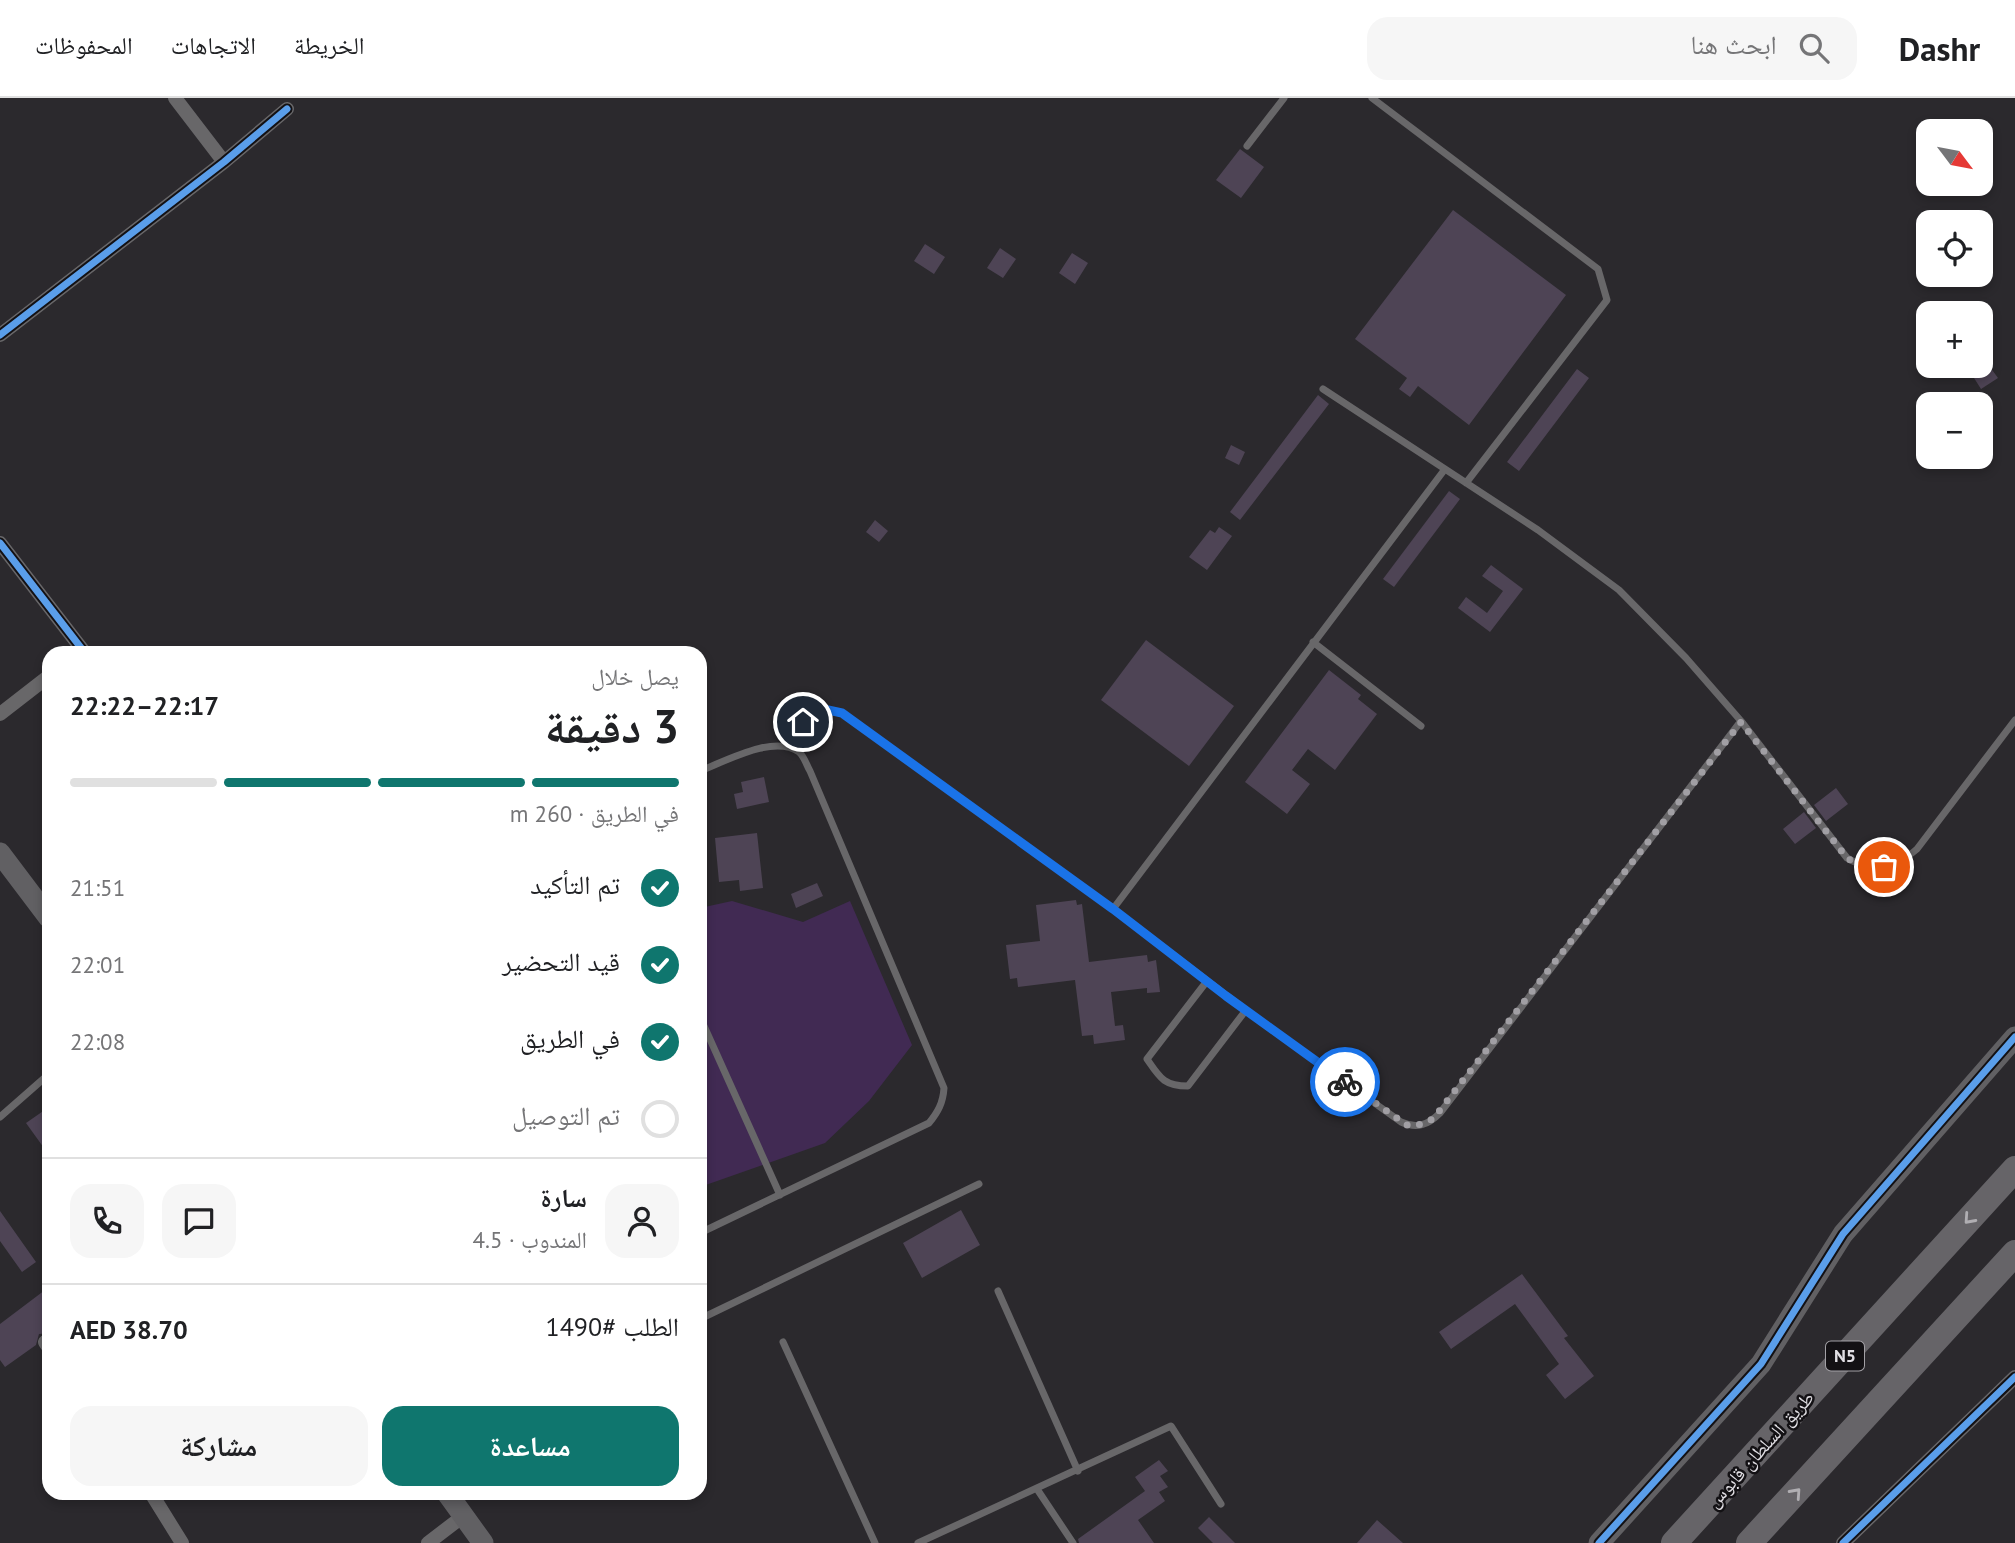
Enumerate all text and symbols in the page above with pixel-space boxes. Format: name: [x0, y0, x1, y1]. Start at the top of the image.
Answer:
search box: [1367, 17, 1857, 80]
text: Dashr: [1899, 27, 1980, 70]
text: ابحث هنا: [1691, 28, 1777, 61]
icon: search: [1795, 29, 1833, 67]
text: المحفوظات: [35, 30, 133, 61]
text: الاتجاهات: [171, 30, 256, 61]
text: الخريطة: [294, 30, 365, 61]
north arrow: [1916, 119, 1993, 196]
map controls: [1916, 119, 1993, 469]
button: locate: [1916, 210, 1993, 287]
button: +: [1916, 301, 1993, 378]
button: −: [1916, 392, 1993, 469]
text: يصل خلال: [591, 662, 679, 691]
text: 22:17–22:22: [70, 689, 219, 722]
pin: [773, 692, 833, 752]
text: 3 دقيقة: [545, 696, 679, 756]
icon: home: [784, 703, 822, 741]
text: في الطريق · 260 m: [510, 799, 679, 828]
pin: [1854, 837, 1914, 897]
icon: bag: [1865, 848, 1903, 886]
text: تم التأكيد: [530, 868, 620, 901]
icon: check: [641, 869, 679, 907]
text: 21:51: [70, 873, 125, 902]
text: قيد التحضير: [502, 945, 620, 978]
icon: check: [641, 946, 679, 984]
text: 22:01: [70, 950, 125, 979]
text: في الطريق: [520, 1022, 620, 1055]
icon: check: [641, 1023, 679, 1061]
text: 22:08: [70, 1027, 125, 1056]
courier: [1310, 1047, 1380, 1117]
icon: bike: [1326, 1063, 1364, 1101]
text: تم التوصيل: [512, 1099, 620, 1132]
text: سارة: [540, 1181, 587, 1214]
button: phone: [70, 1184, 144, 1258]
button: chat: [162, 1184, 236, 1258]
button: person: [605, 1184, 679, 1258]
one-way arrow: [1965, 1211, 1977, 1224]
text: المندوب · 4.5: [473, 1225, 587, 1254]
text: الطلب #1490: [546, 1310, 679, 1343]
text: AED 38.70: [70, 1313, 188, 1346]
road number: N5: [1826, 1342, 1864, 1371]
street label: طريق السلطان قابوس: [1701, 1386, 1819, 1512]
button: مشاركة: [70, 1406, 368, 1486]
button: مساعدة: [382, 1406, 679, 1486]
one-way arrow: [1787, 1488, 1800, 1501]

